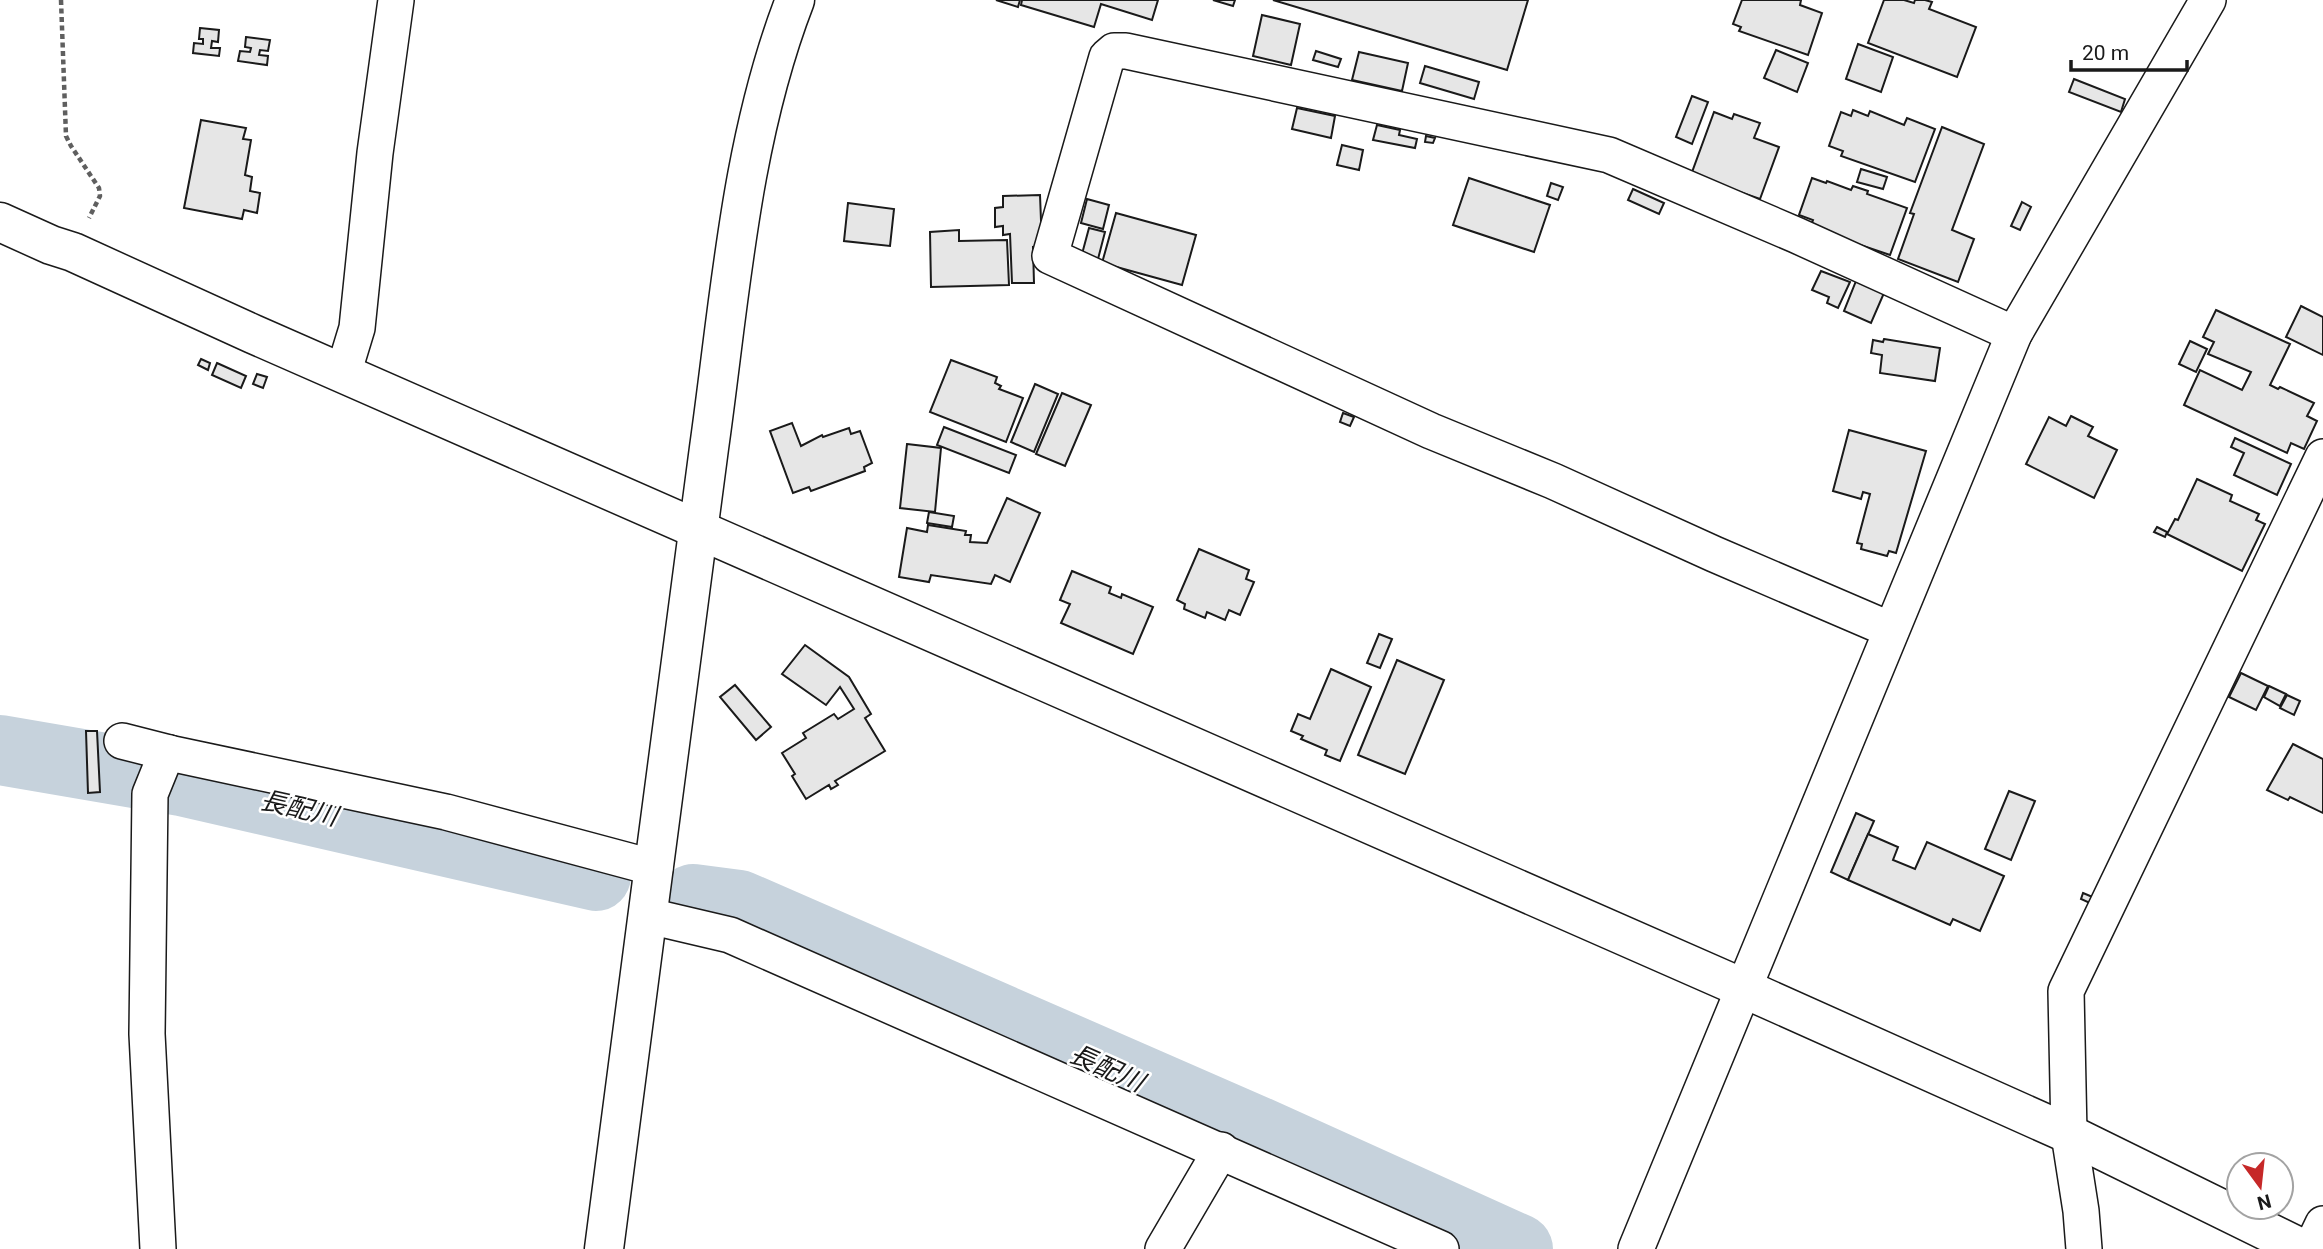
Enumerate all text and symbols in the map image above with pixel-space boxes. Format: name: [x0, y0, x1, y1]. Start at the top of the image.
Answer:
scale bar: [2071, 28, 2186, 72]
text: 20 m: [2082, 41, 2129, 65]
water label: 長配川: [258, 785, 343, 832]
water label: 長配川: [1065, 1038, 1151, 1099]
north arrow: [2225, 1151, 2295, 1221]
text: N: [2255, 1189, 2274, 1215]

